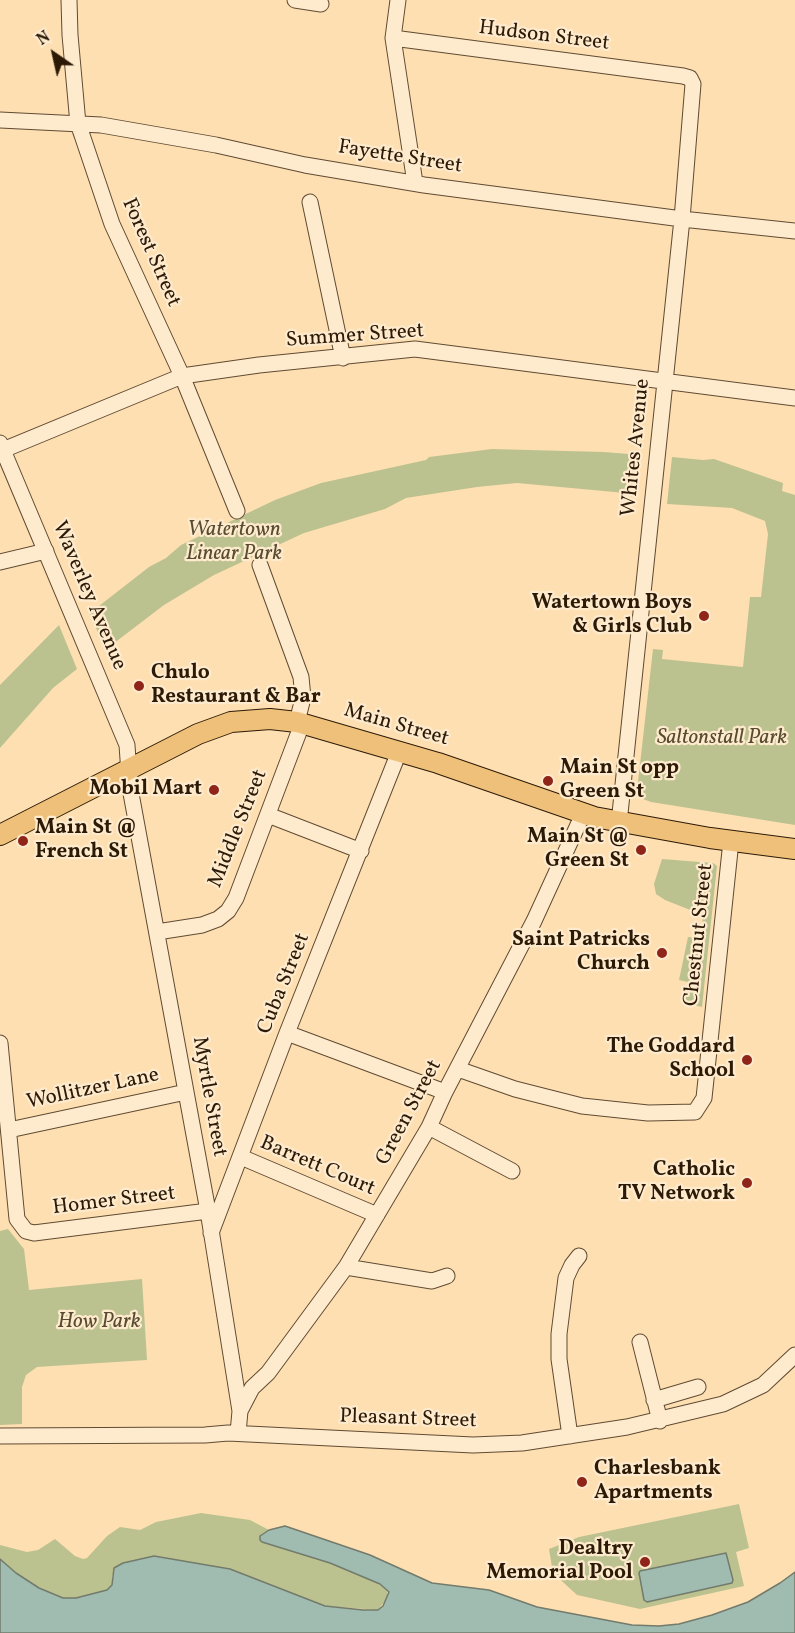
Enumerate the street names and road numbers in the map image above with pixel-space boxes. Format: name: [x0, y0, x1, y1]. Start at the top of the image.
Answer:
street label: Hudson Street: [477, 16, 611, 58]
street label: Fayette Street: [336, 136, 464, 180]
street label: Forest Street: [115, 195, 185, 311]
street label: Summer Street: [285, 320, 425, 354]
street label: Whites Avenue: [617, 378, 657, 518]
street label: Waverley Avenue: [45, 518, 131, 674]
street label: Main Street: [341, 699, 451, 753]
street label: Middle Street: [204, 766, 274, 892]
street label: Chestnut Street: [680, 862, 720, 1008]
street label: Cuba Street: [253, 930, 317, 1038]
street label: Myrtle Street: [185, 1035, 231, 1159]
street label: Green Street: [372, 1056, 448, 1170]
street label: Wollitzer Lane: [24, 1064, 162, 1116]
street label: Barrett Court: [256, 1131, 378, 1203]
street label: Homer Street: [51, 1182, 177, 1222]
street label: Pleasant Street: [339, 1405, 477, 1435]

